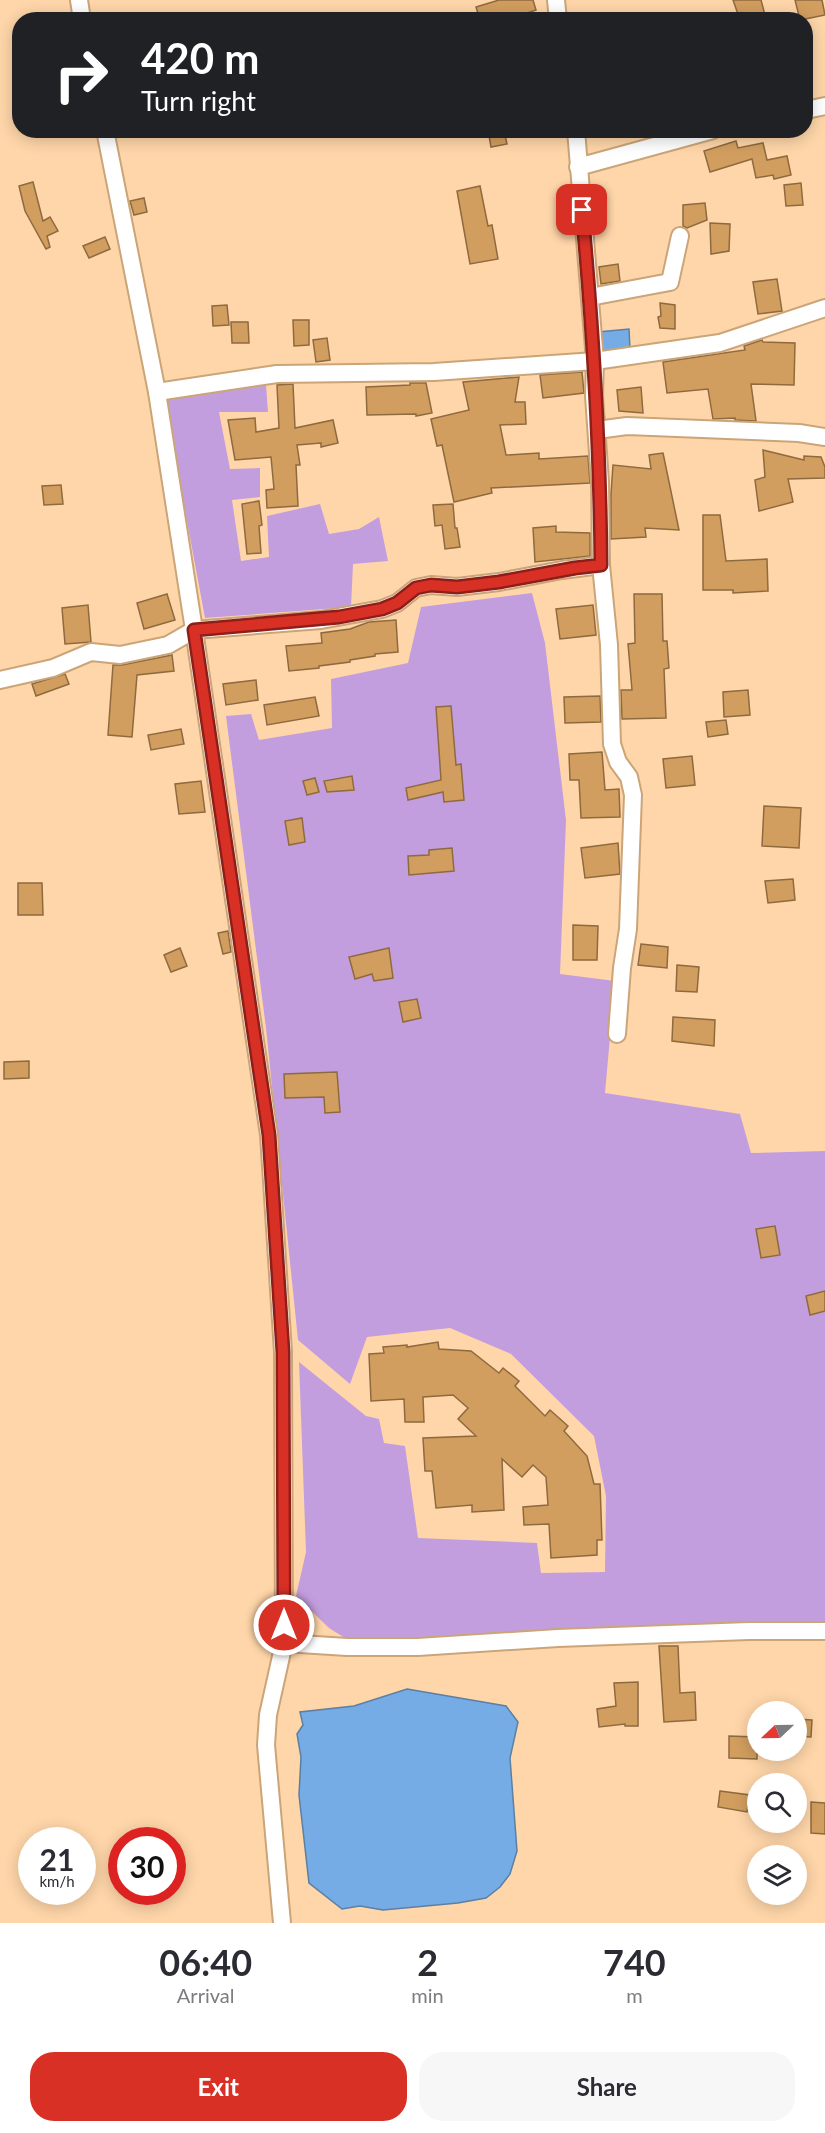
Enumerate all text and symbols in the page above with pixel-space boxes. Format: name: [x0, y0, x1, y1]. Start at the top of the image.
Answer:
text: 420 m: [141, 33, 259, 83]
icon: right: [42, 36, 120, 114]
text: Turn right: [141, 84, 256, 117]
pin: [556, 184, 607, 235]
icon: arrive: [565, 193, 598, 226]
position arrow: [252, 1593, 316, 1657]
north arrow: [747, 1701, 807, 1761]
map controls: [747, 1701, 807, 1905]
button: search: [747, 1773, 807, 1833]
speed limit sign: 30: [108, 1827, 186, 1905]
text: 21: [40, 1841, 74, 1877]
button: layers: [747, 1845, 807, 1905]
text: km/h: [39, 1872, 75, 1890]
text: 06:40: [159, 1940, 252, 1984]
text: 2: [417, 1940, 438, 1984]
text: 740: [603, 1940, 666, 1984]
text: Arrival: [177, 1983, 234, 2007]
text: min: [411, 1983, 444, 2007]
text: m: [626, 1983, 643, 2007]
button: Exit: [30, 2052, 407, 2121]
button: Share: [419, 2052, 795, 2121]

